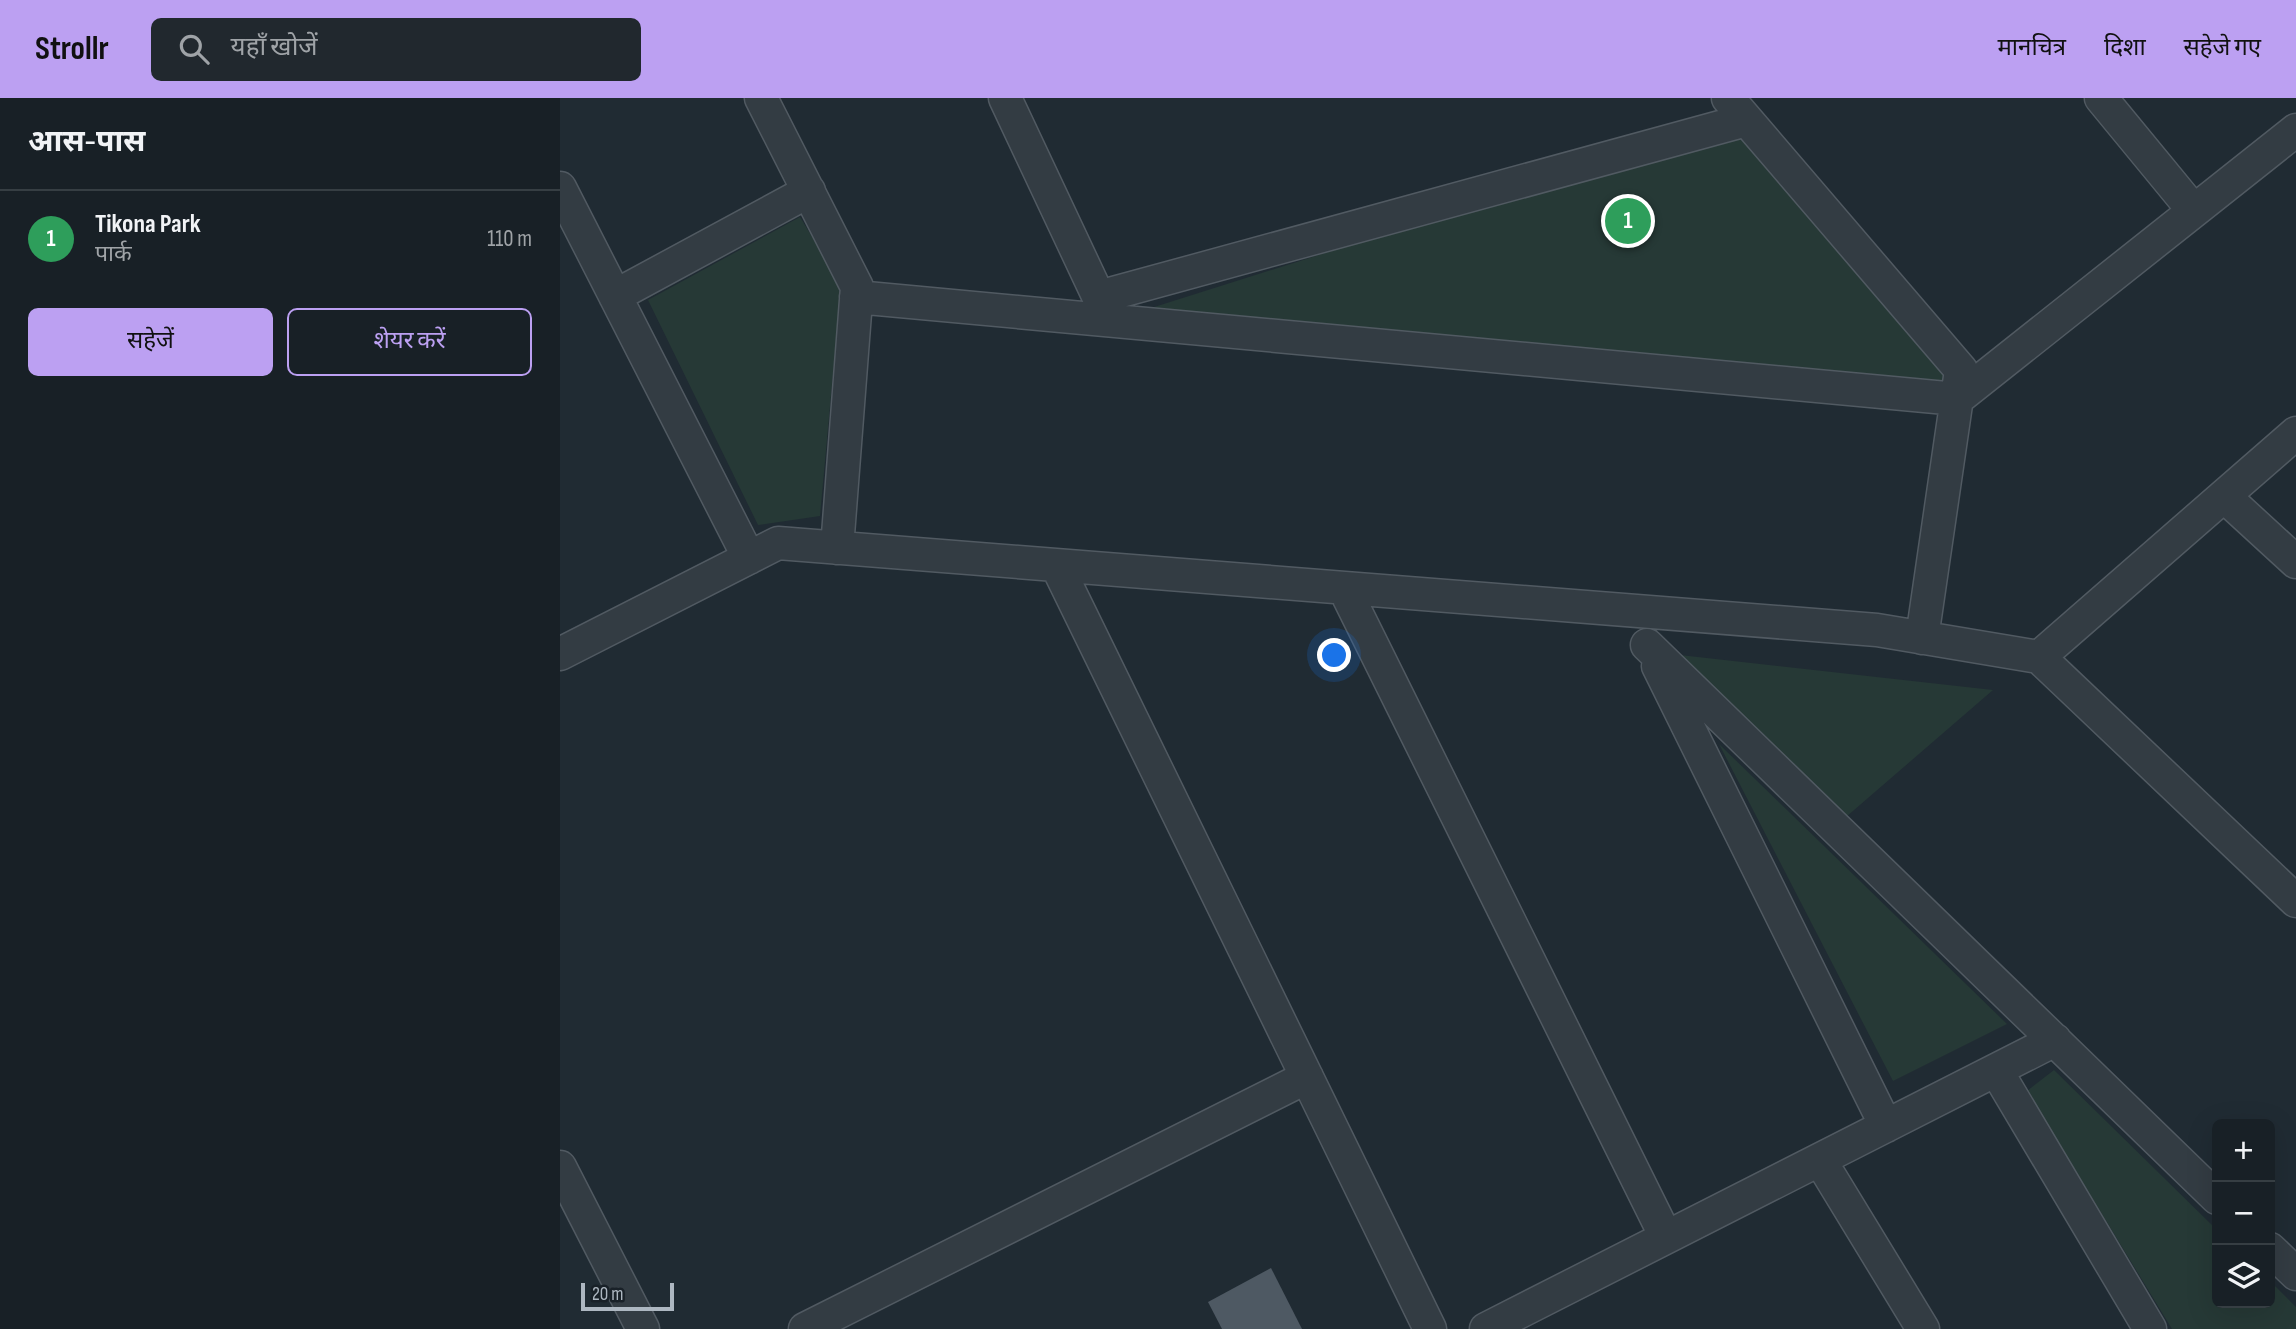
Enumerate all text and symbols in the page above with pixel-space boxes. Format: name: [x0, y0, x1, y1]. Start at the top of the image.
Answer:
search box: [151, 18, 641, 81]
text: Strollr: [35, 29, 109, 69]
icon: search: [175, 30, 213, 68]
text: यहाँ खोजें: [231, 32, 318, 63]
text: मानचित्र: [1998, 33, 2066, 62]
text: दिशा: [2104, 33, 2146, 62]
text: सहेजे गए: [2184, 33, 2261, 62]
text: आस-पास: [28, 124, 145, 160]
pin: 1: [1605, 195, 1651, 247]
text: Tikona Park: [95, 209, 201, 240]
text: 1: [46, 225, 56, 253]
text: 110 m: [487, 225, 532, 253]
text: पार्क: [95, 240, 132, 268]
button: सहेजें: [28, 308, 273, 376]
button: शेयर करें: [287, 308, 532, 376]
your location: [1317, 638, 1351, 672]
map controls: [2212, 1119, 2275, 1308]
button: +: [2212, 1119, 2275, 1182]
button: −: [2212, 1182, 2275, 1245]
button: layers: [2212, 1245, 2275, 1308]
scale bar: [581, 1280, 674, 1312]
text: 20 m: [592, 1283, 624, 1306]

